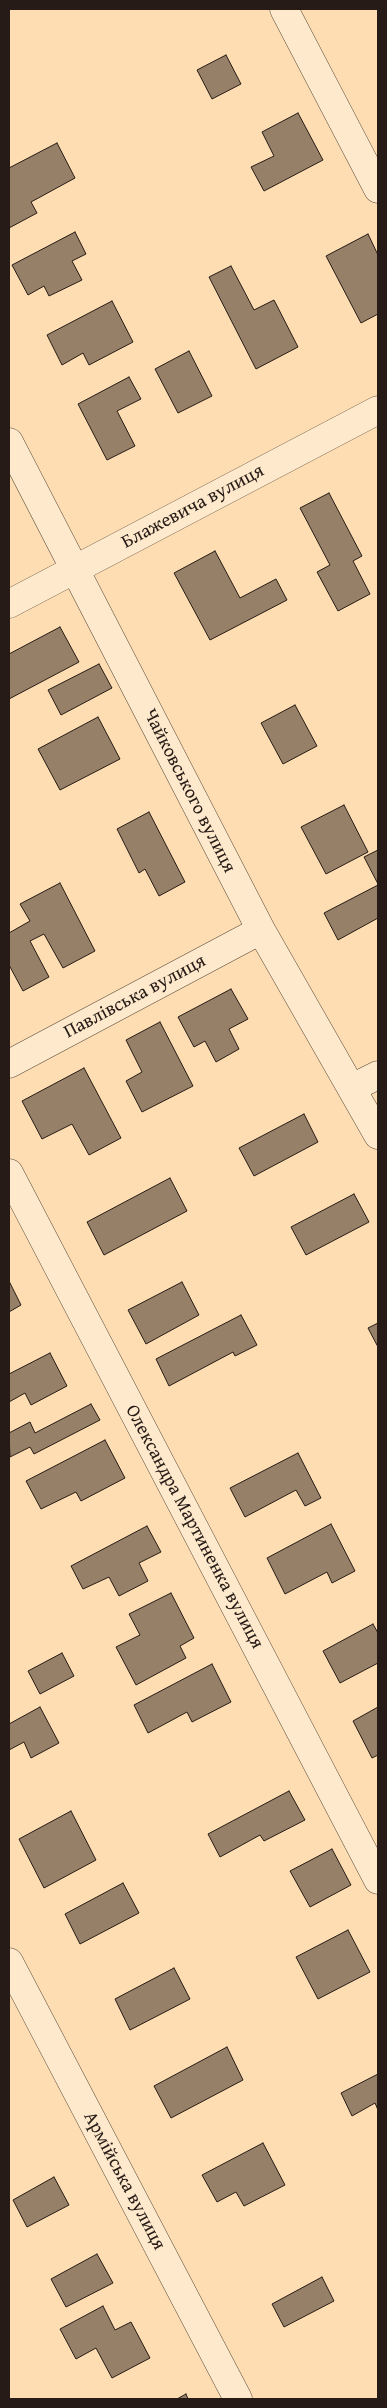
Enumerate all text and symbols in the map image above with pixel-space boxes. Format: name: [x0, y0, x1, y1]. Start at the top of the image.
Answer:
street label: Блажевича вулиця: [118, 460, 268, 554]
street label: Чайковського вулиця: [138, 705, 240, 877]
street label: Павлівська вулиця: [60, 950, 210, 1044]
street label: Олександра Мартиненка вулиця: [120, 1401, 268, 1653]
street label: Армійська вулиця: [78, 2108, 170, 2254]

